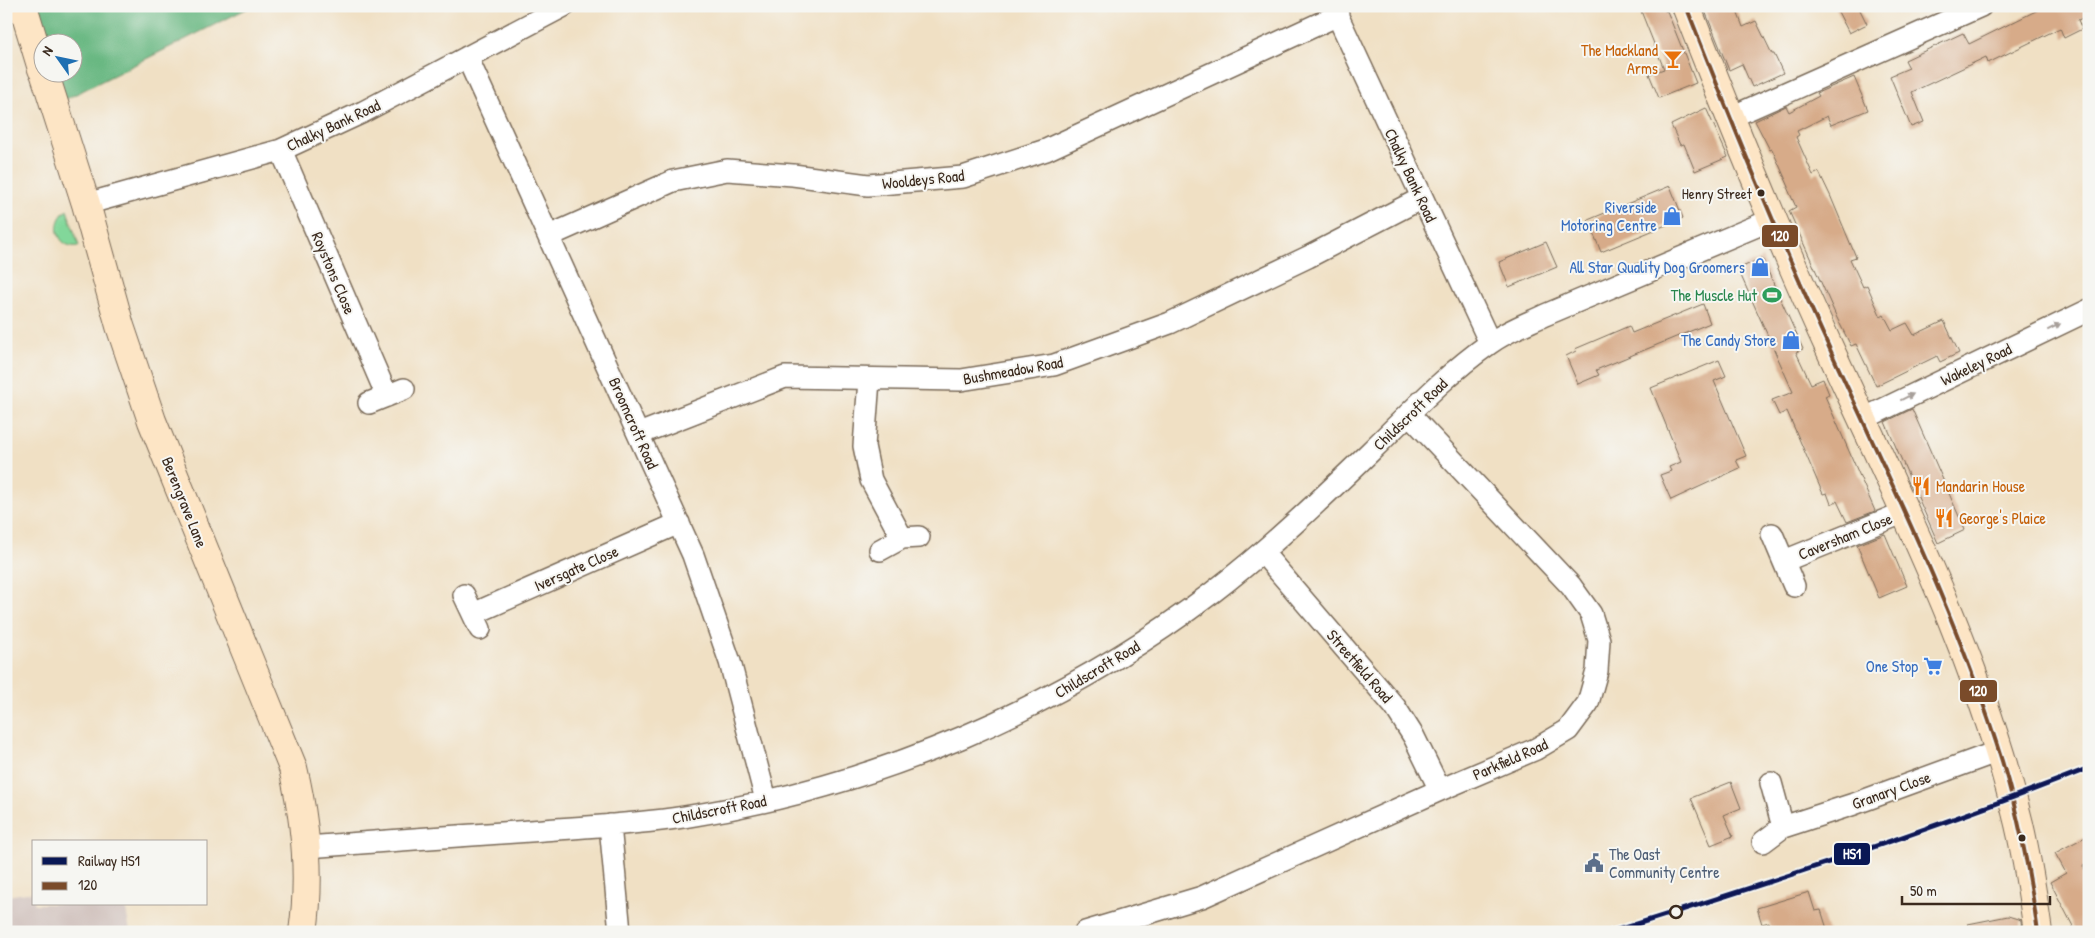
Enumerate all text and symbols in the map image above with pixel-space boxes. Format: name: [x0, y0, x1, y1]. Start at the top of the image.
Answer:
north arrow: [32, 32, 82, 82]
place label: The Mackland Arms: [1581, 39, 1658, 79]
text: N: [37, 42, 57, 59]
bar icon: The Mackland Arms: [1662, 48, 1684, 70]
street label: Chalky Bank Road: [282, 94, 384, 156]
street label: Chalky Bank Road: [1380, 124, 1442, 226]
street label: Wooldeys Road: [881, 164, 965, 194]
place label: Henry Street: [1682, 183, 1753, 204]
marker: Henry Street: [1756, 188, 1766, 198]
place label: Riverside Motoring Centre: [1561, 196, 1658, 236]
shop icon: Riverside Motoring Centre: [1661, 205, 1683, 227]
line badge: 120: [1761, 224, 1799, 248]
text: 120: [1771, 226, 1790, 245]
street label: Roystons Close: [307, 228, 361, 318]
place label: All Star Quality Dog Groomers: [1570, 256, 1745, 278]
shop icon: All Star Quality Dog Groomers: [1749, 256, 1771, 278]
place label: The Muscle Hut: [1671, 284, 1757, 306]
sports icon: The Muscle Hut: [1761, 284, 1783, 306]
one-way arrow: [2046, 323, 2061, 331]
place label: The Candy Store: [1681, 329, 1777, 351]
shop icon: The Candy Store: [1780, 329, 1802, 351]
street label: Wakeley Road: [1937, 337, 2015, 391]
street label: Bushmeadow Road: [961, 350, 1065, 390]
street label: Childscroft Road: [1368, 373, 1452, 455]
street label: Broomcroft Road: [604, 374, 664, 472]
one-way arrow: [1900, 393, 1914, 401]
street label: Berengrave Lane: [157, 453, 213, 551]
restaurant icon: Mandarin House: [1910, 475, 1932, 497]
place label: Mandarin House: [1936, 475, 2026, 497]
street label: Caversham Close: [1795, 507, 1896, 565]
restaurant icon: George's Plaice: [1933, 507, 1955, 529]
place label: George's Plaice: [1959, 507, 2047, 529]
street label: Iversgate Close: [531, 539, 622, 596]
street label: Streetfield Road: [1322, 625, 1398, 707]
street label: Childscroft Road: [1050, 635, 1144, 703]
place label: One Stop: [1866, 655, 1918, 677]
supermarket icon: One Stop: [1922, 655, 1944, 677]
line badge: 120: [1959, 679, 1998, 703]
text: 120: [1969, 681, 1988, 700]
street label: Parkfield Road: [1469, 733, 1551, 785]
street label: Granary Close: [1849, 765, 1934, 814]
street label: Childscroft Road: [670, 789, 768, 829]
unlabelled marker: [2017, 833, 2027, 843]
legend: [32, 840, 208, 906]
line badge: HS1: [1833, 842, 1871, 866]
place label: The Oast Community Centre: [1609, 843, 1720, 883]
text: HS1: [1843, 844, 1861, 863]
text: Railway HS1: [78, 850, 140, 871]
public building icon: The Oast Community Centre: [1583, 852, 1605, 874]
scale bar: [1902, 873, 2050, 905]
text: 120: [78, 874, 97, 895]
text: 50 m: [1910, 880, 1937, 901]
unlabelled marker: [1669, 905, 1683, 919]

